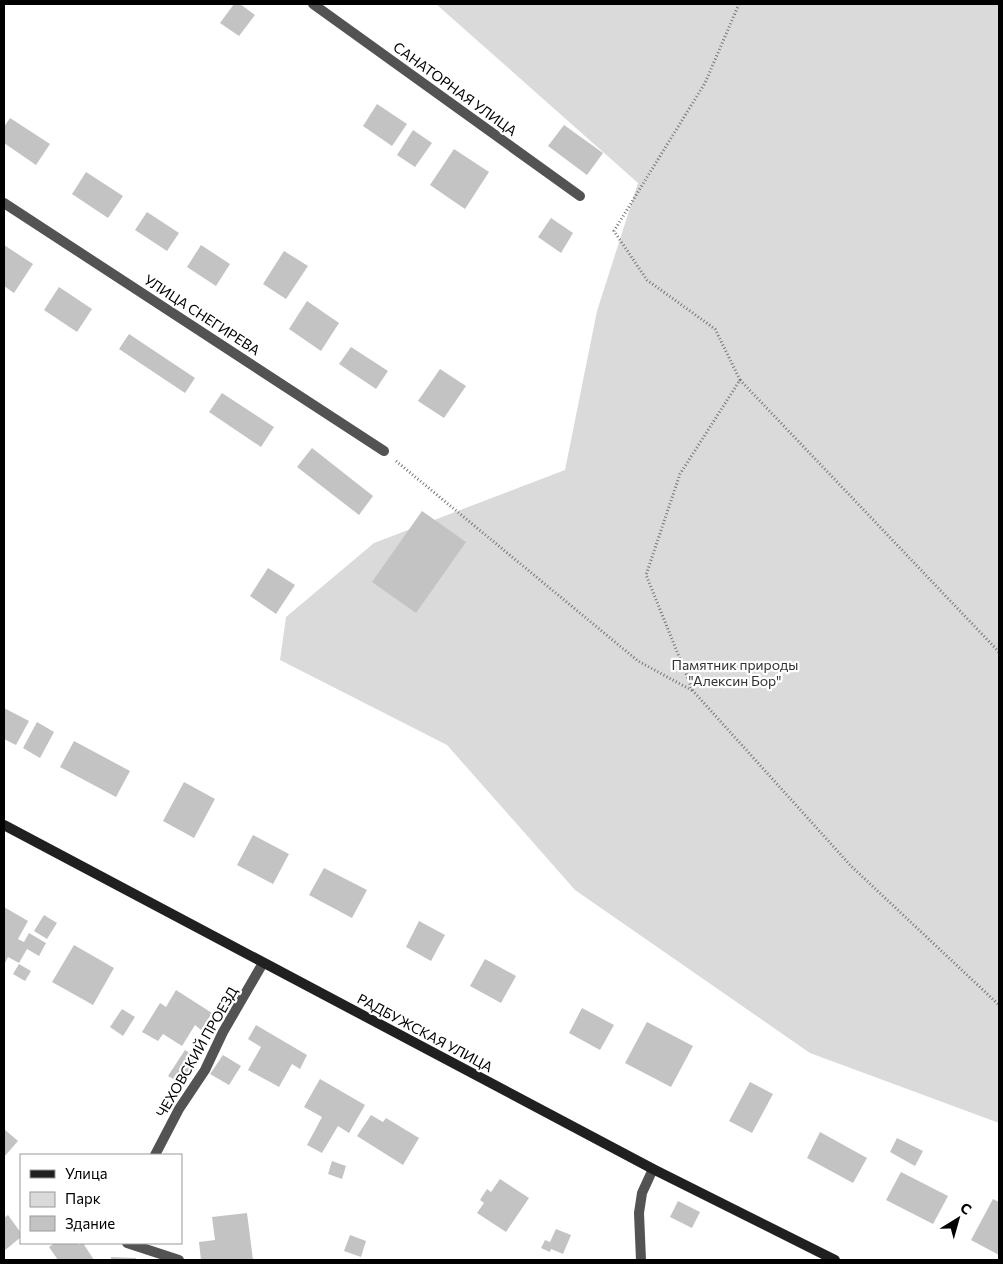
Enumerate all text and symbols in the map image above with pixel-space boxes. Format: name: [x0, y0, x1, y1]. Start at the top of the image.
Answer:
street label: САНАТОРНАЯ УЛИЦА: [390, 38, 521, 139]
street label: УЛИЦА СНЕГИРЕВА: [141, 271, 264, 359]
park label: Памятник природы "Алексин Бор": [672, 656, 798, 689]
street label: ЧЕХОВСКИЙ ПРОЕЗД: [152, 983, 241, 1120]
street label: РАДБУЖСКАЯ УЛИЦА: [355, 990, 496, 1076]
legend: [20, 1154, 182, 1244]
text: Улица: [65, 1164, 107, 1182]
text: Парк: [65, 1189, 101, 1207]
north arrow: [933, 1194, 983, 1244]
text: С: [957, 1199, 975, 1218]
text: Здание: [65, 1214, 115, 1232]

